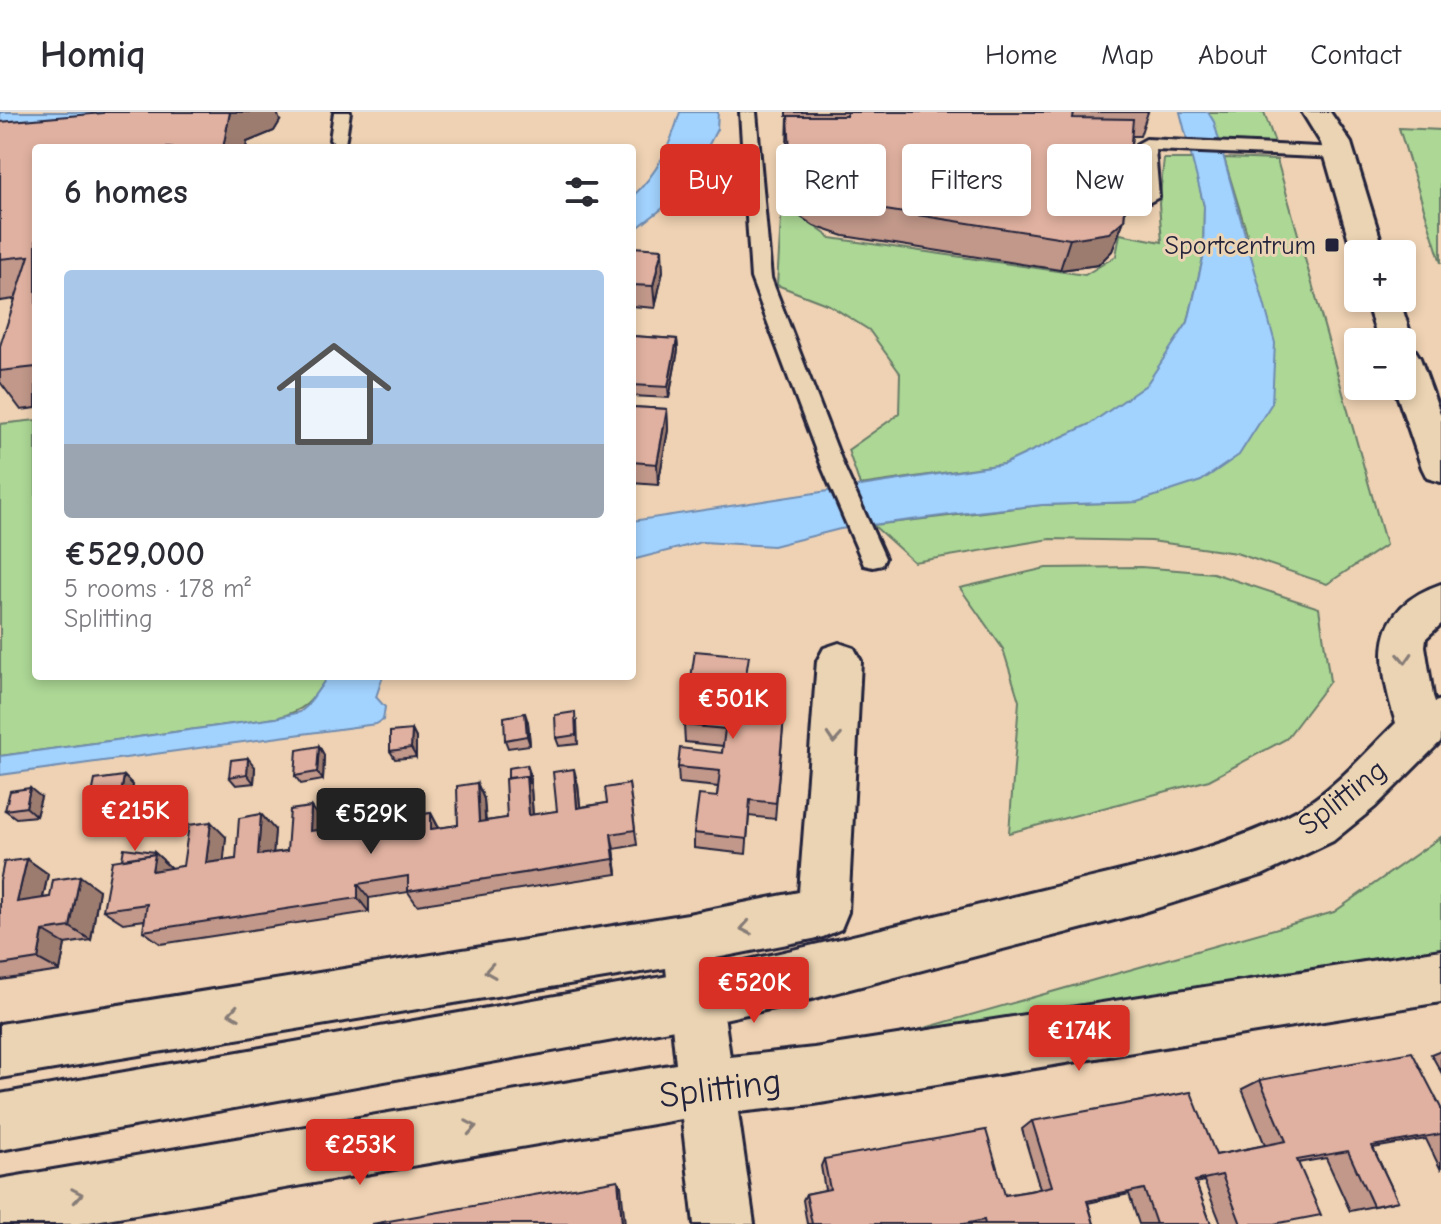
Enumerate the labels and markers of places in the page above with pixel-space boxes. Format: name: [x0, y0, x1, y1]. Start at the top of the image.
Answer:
place label: Sportcentrum: [1165, 231, 1316, 261]
marker: Sportcentrum: [1323, 236, 1341, 254]
pin: €501K: [677, 673, 789, 741]
pin: €215K: [79, 785, 191, 853]
pin: €529K: [315, 788, 427, 856]
pin: €520K: [698, 957, 810, 1025]
pin: €174K: [1023, 1005, 1135, 1073]
pin: €253K: [304, 1119, 416, 1187]

